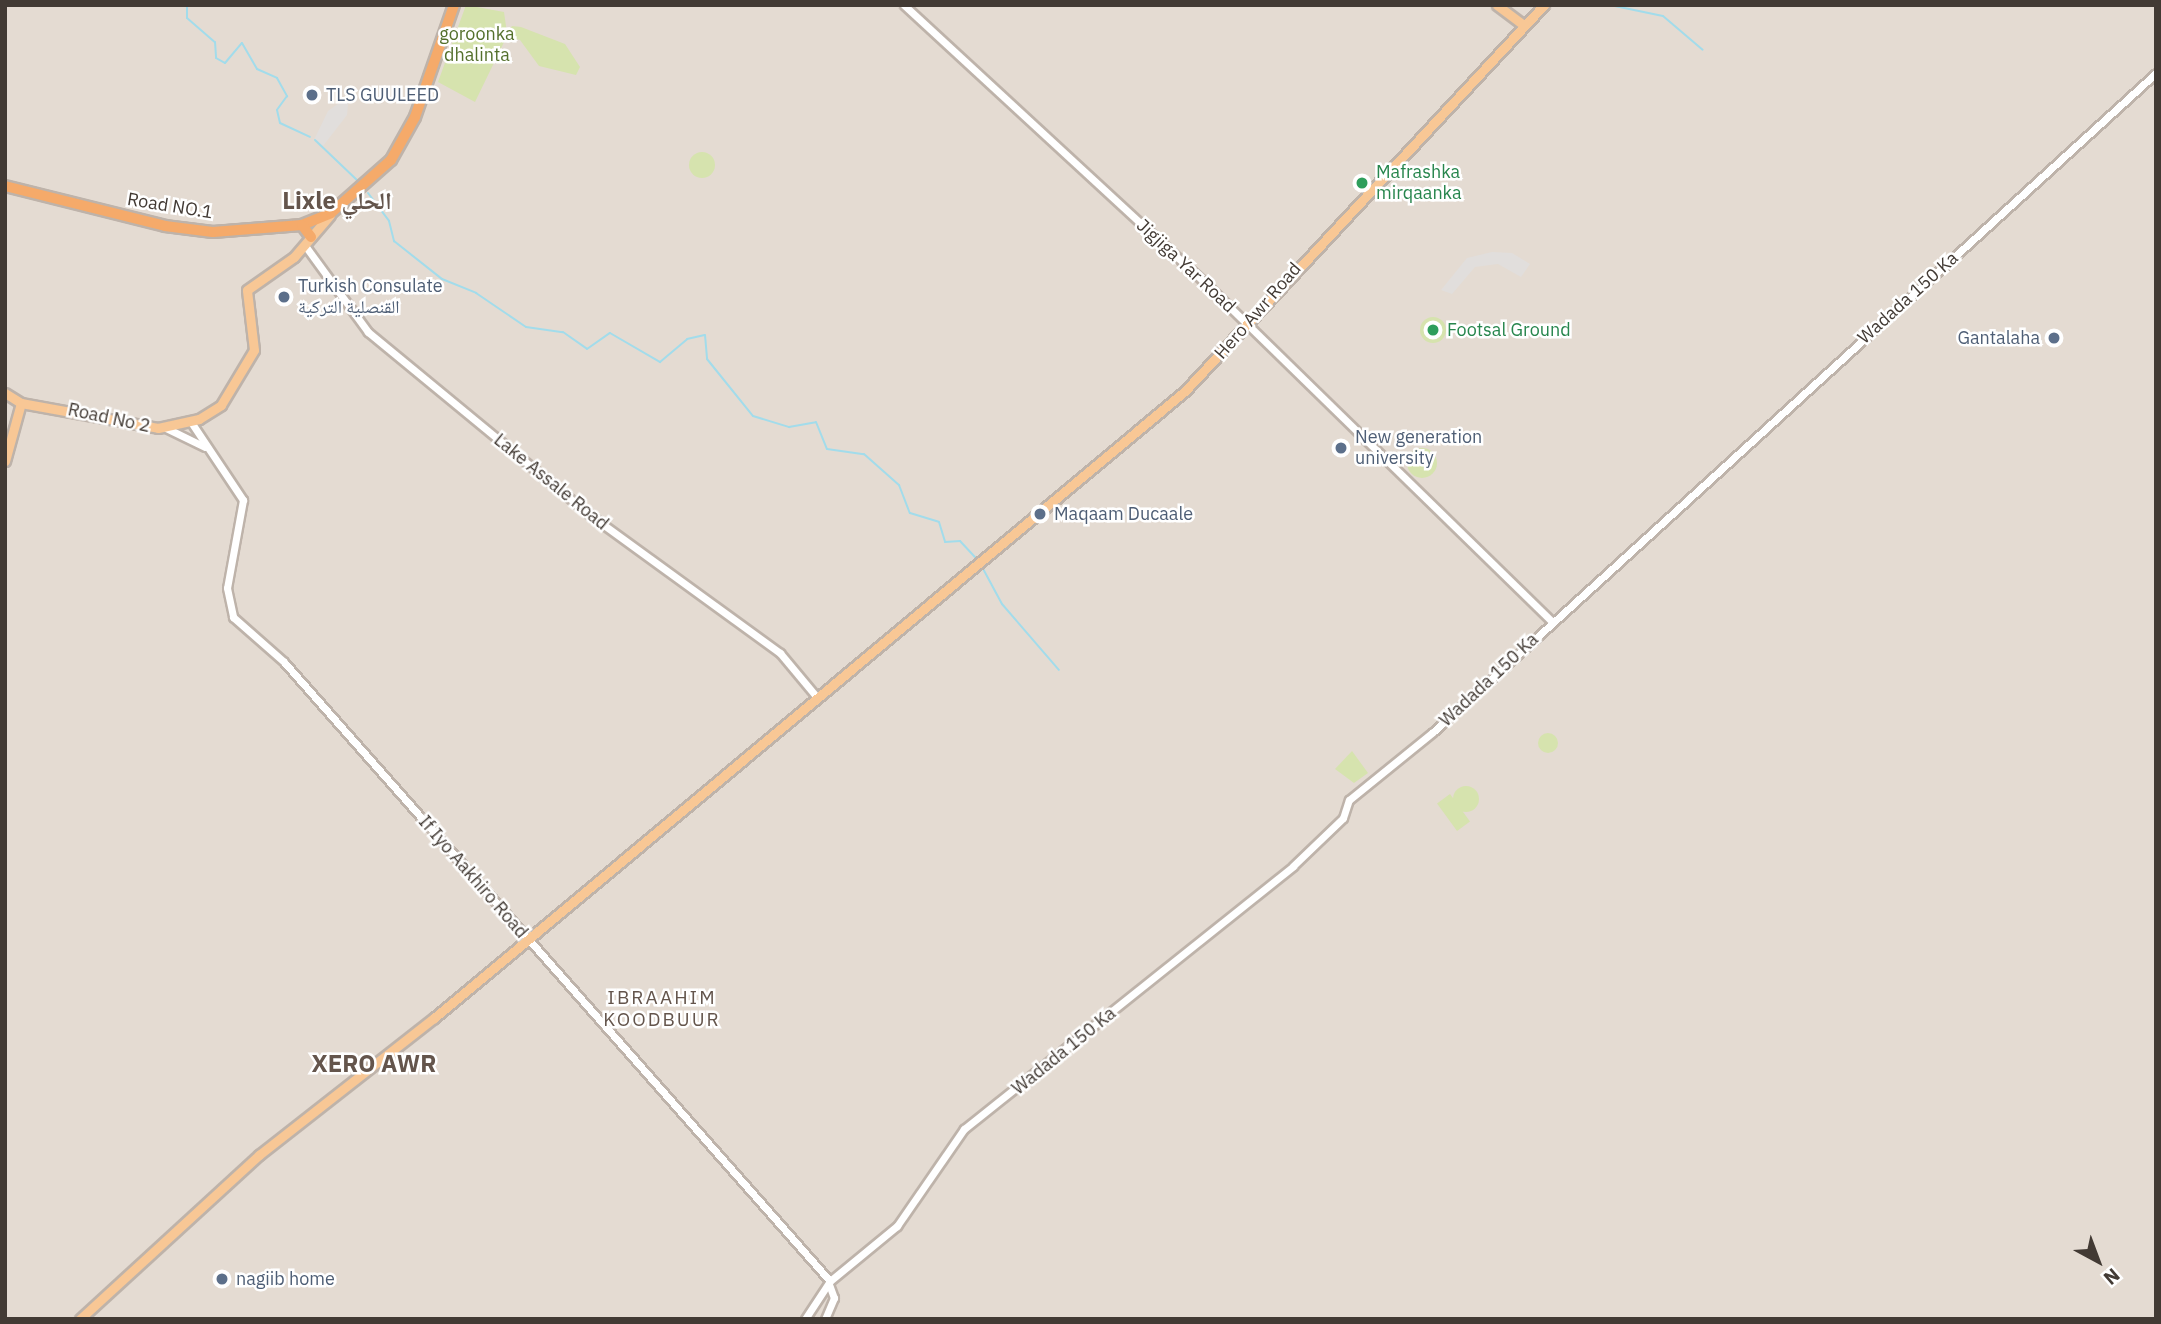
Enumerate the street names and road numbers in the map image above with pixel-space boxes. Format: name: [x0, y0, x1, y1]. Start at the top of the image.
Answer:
street label: Road NO.1: [126, 189, 214, 223]
street label: Jigjiga Yar Road: [1132, 215, 1240, 317]
street label: Wadada 150 Ka: [1854, 247, 1962, 349]
street label: Hero Awr Road: [1210, 258, 1306, 364]
street label: Road No 2: [66, 399, 152, 437]
street label: Lake Assale Road: [489, 429, 613, 535]
street label: Wadada 150 Ka: [1435, 629, 1543, 731]
street label: If Iyo Aakhiro Road: [414, 811, 532, 943]
street label: Wadada 150 Ka: [1008, 1003, 1120, 1099]

